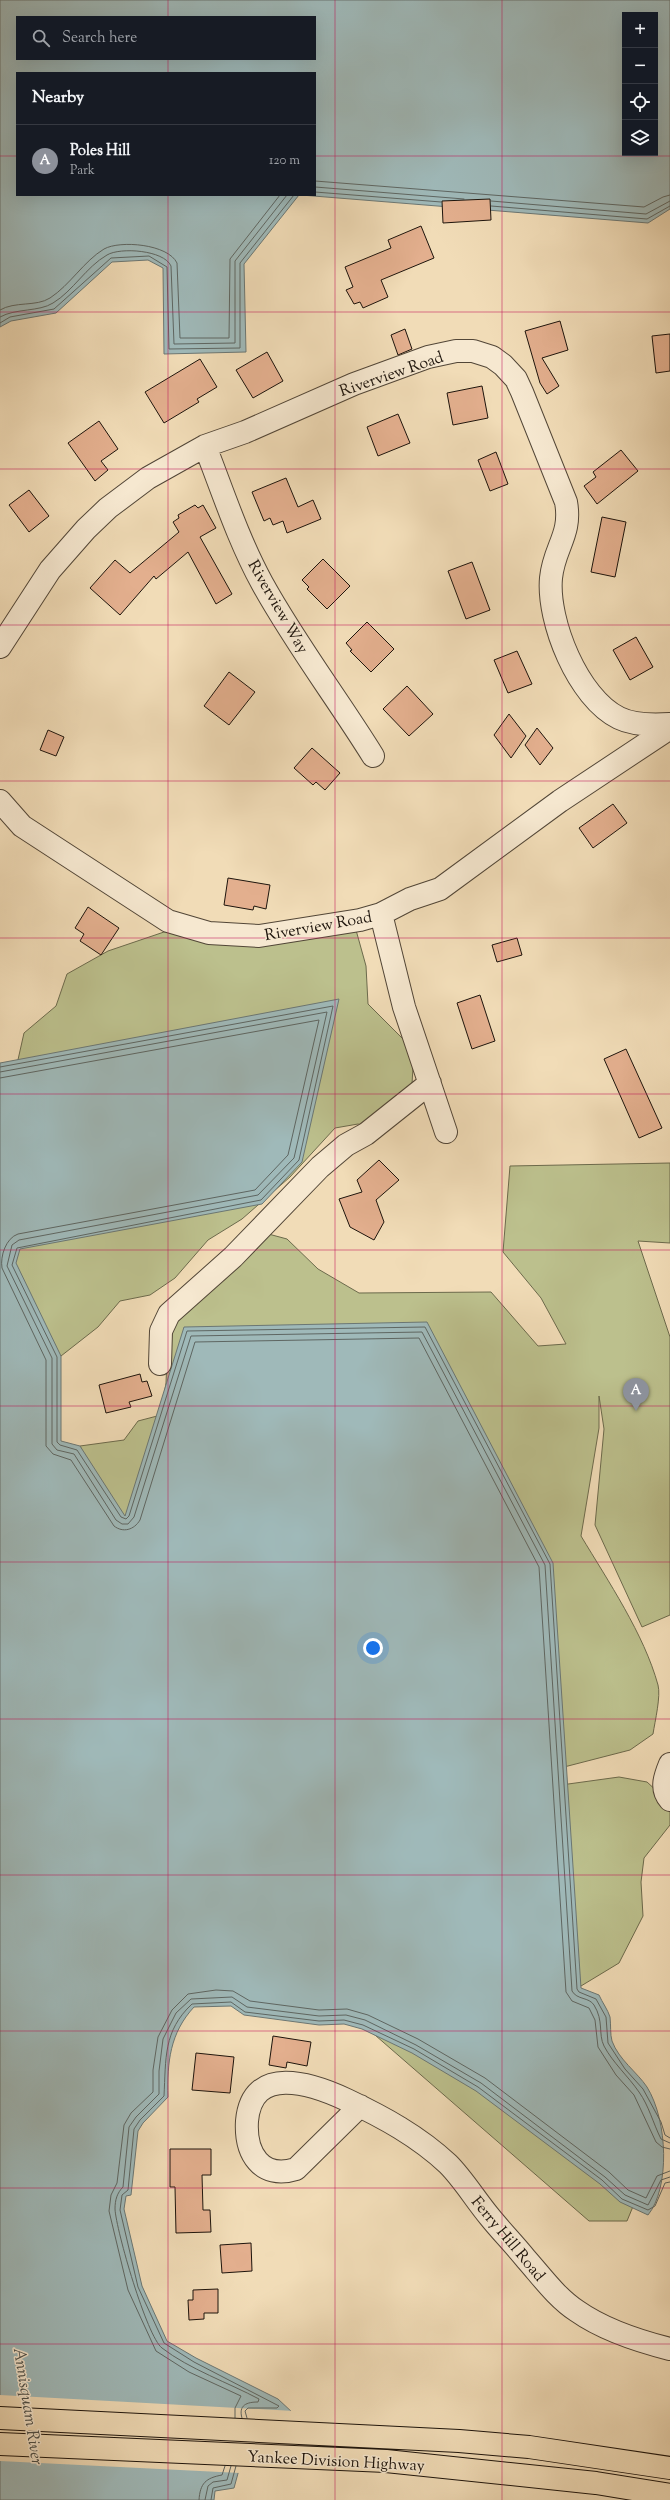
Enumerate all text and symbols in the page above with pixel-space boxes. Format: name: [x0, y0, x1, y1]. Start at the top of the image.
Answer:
map controls: [622, 12, 658, 156]
button: +: [622, 12, 658, 48]
search box: [16, 16, 316, 60]
icon: search: [30, 27, 52, 49]
text: Search here: [62, 28, 137, 49]
button: −: [622, 48, 658, 84]
button: locate: [622, 84, 658, 120]
text: Nearby: [32, 86, 84, 110]
button: layers: [622, 120, 658, 156]
text: Poles Hill: [70, 141, 131, 162]
text: A: [40, 152, 50, 170]
text: 120 m: [269, 152, 300, 170]
text: Park: [70, 162, 95, 180]
street label: Riverview Road: [337, 347, 447, 404]
street label: Riverview Way: [241, 556, 313, 658]
street label: Riverview Road: [263, 907, 374, 948]
pin: A: [623, 1378, 649, 1411]
your location: [363, 1638, 383, 1658]
street label: Ferry Hill Road: [465, 2192, 550, 2287]
water label: Annisquam River: [6, 2346, 48, 2467]
street label: Yankee Division Highway: [247, 2446, 425, 2479]

